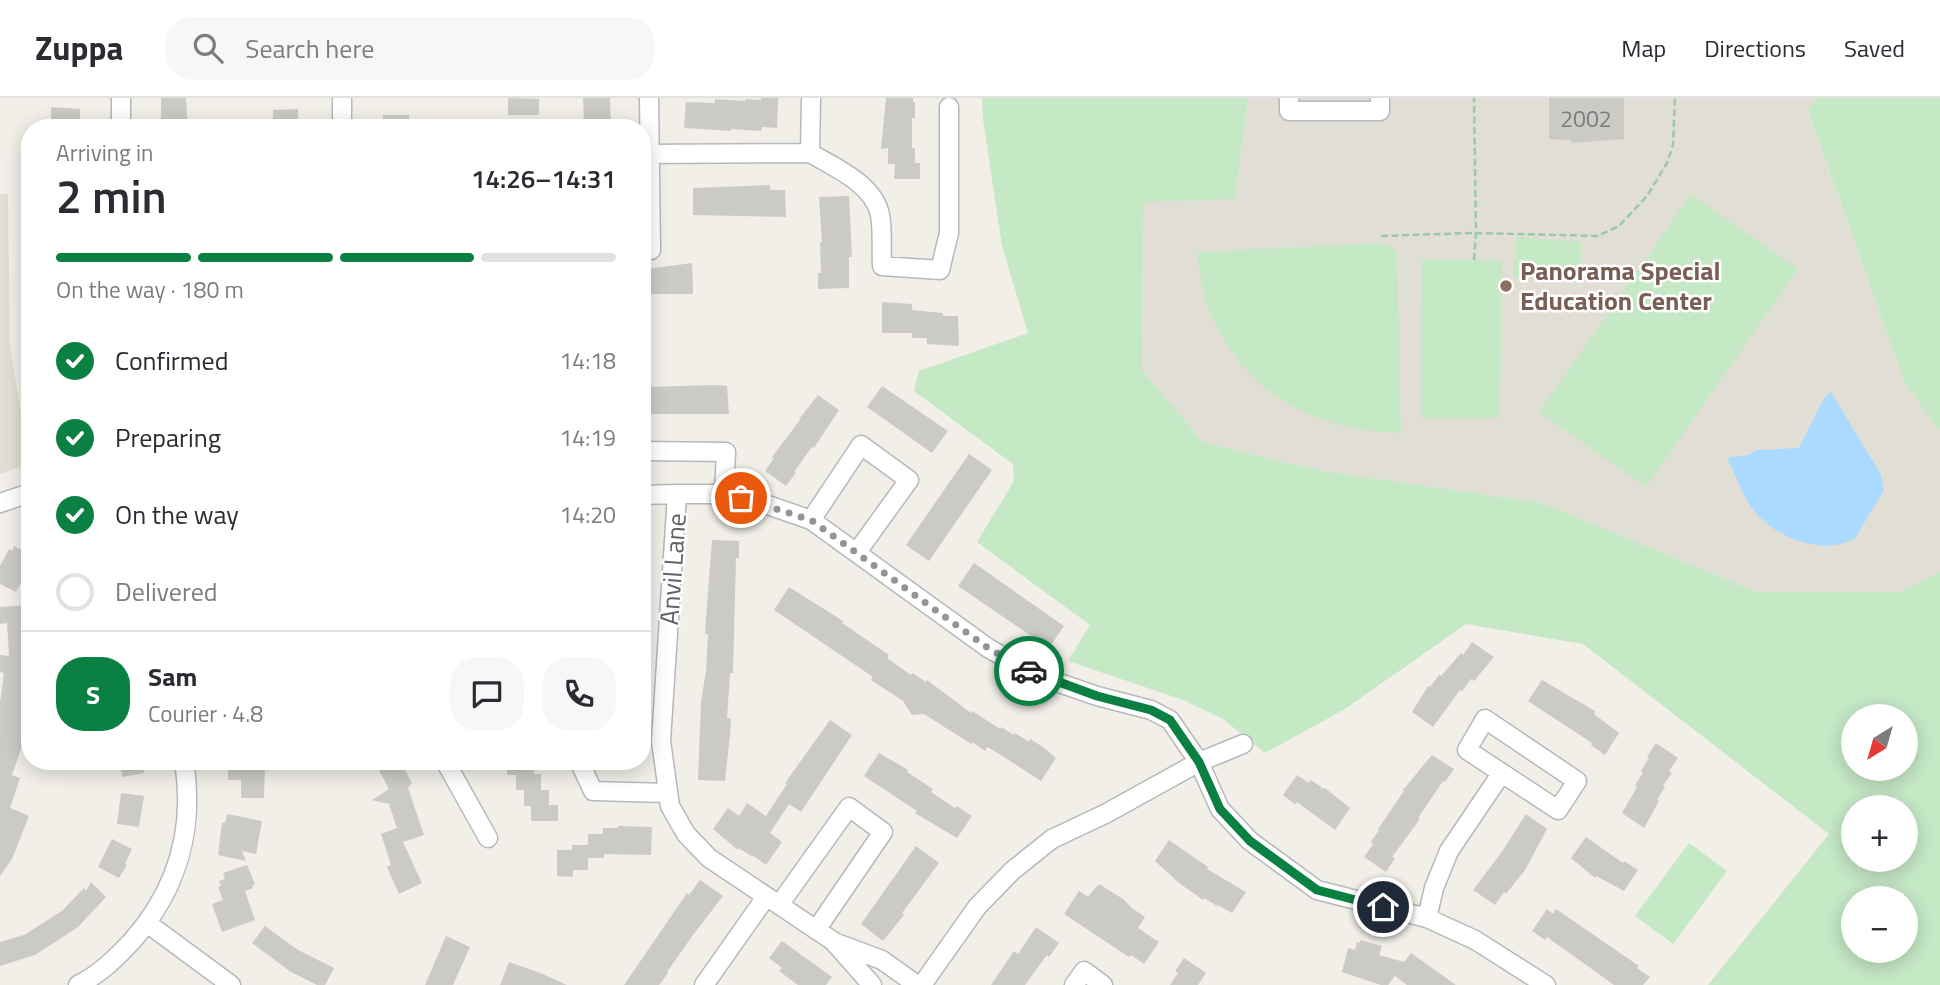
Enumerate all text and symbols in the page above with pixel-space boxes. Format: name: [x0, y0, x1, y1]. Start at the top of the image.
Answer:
search box: [165, 17, 655, 80]
text: Zuppa: [35, 23, 123, 73]
icon: search: [189, 29, 227, 67]
text: Search here: [245, 29, 374, 68]
text: Map: [1621, 30, 1666, 66]
text: Directions: [1704, 30, 1806, 66]
text: Saved: [1844, 30, 1905, 66]
house number: 2002: [1560, 101, 1612, 136]
text: Arriving in: [56, 135, 153, 170]
text: 14:26–14:31: [471, 159, 616, 198]
text: 2 min: [56, 161, 167, 231]
place label: Panorama Special Education Center: [1520, 251, 1721, 320]
text: On the way · 180 m: [56, 272, 244, 307]
marker: Panorama Special Education Center: [1498, 278, 1514, 294]
text: Confirmed: [115, 341, 229, 380]
icon: check: [56, 342, 94, 380]
text: 14:18: [559, 343, 616, 378]
text: Preparing: [115, 418, 221, 457]
icon: check: [56, 419, 94, 457]
text: 14:19: [559, 420, 616, 455]
pin: [711, 468, 771, 528]
icon: bag: [722, 479, 760, 517]
text: On the way: [115, 495, 239, 534]
icon: check: [56, 496, 94, 534]
text: 14:20: [559, 497, 616, 532]
street label: Anvil Lane: [649, 512, 696, 626]
text: Delivered: [115, 572, 218, 611]
courier: [994, 636, 1064, 706]
icon: car: [1010, 652, 1048, 690]
text: Sam: [148, 657, 197, 696]
button: chat: [450, 657, 524, 731]
button: phone: [542, 657, 616, 731]
text: S: [86, 675, 100, 714]
text: Courier · 4.8: [148, 696, 263, 731]
north arrow: [1841, 704, 1918, 780]
map controls: [1841, 704, 1918, 963]
button: +: [1841, 795, 1918, 872]
pin: [1353, 877, 1413, 937]
button: −: [1841, 886, 1918, 963]
icon: home: [1364, 888, 1402, 926]

